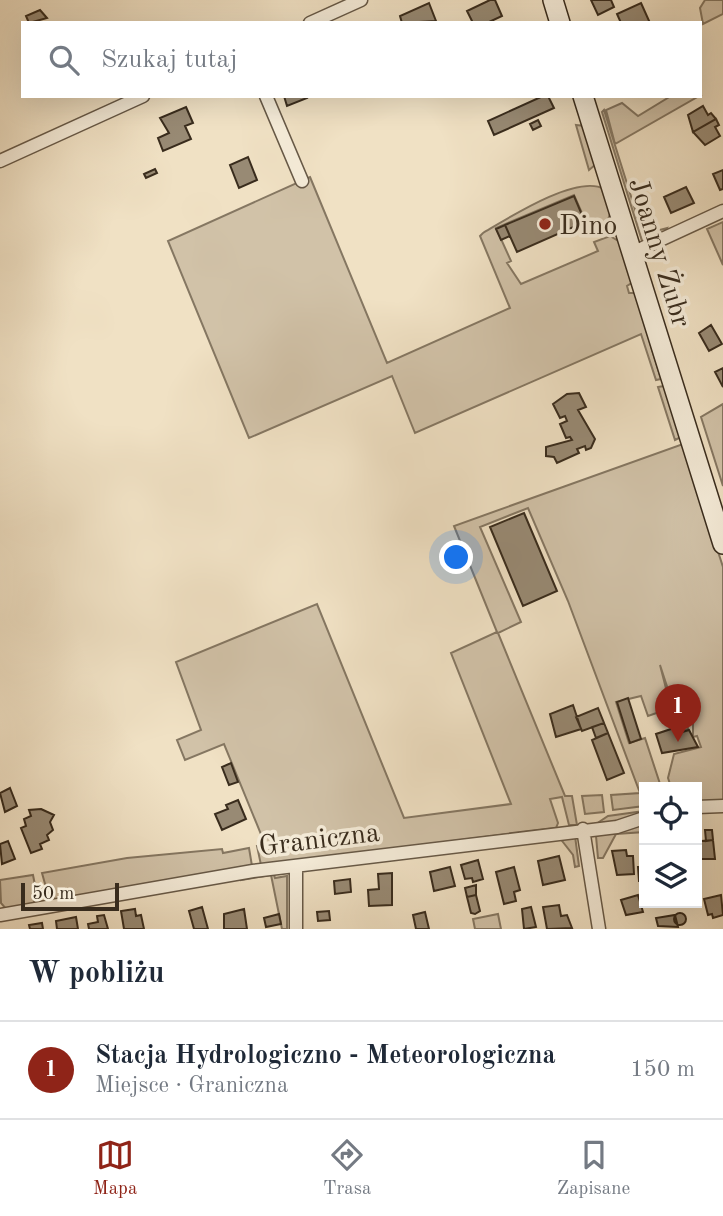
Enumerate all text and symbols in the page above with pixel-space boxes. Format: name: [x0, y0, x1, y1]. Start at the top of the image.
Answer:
search box: [21, 21, 702, 98]
icon: search: [45, 41, 83, 79]
text: Szukaj tutaj: [101, 47, 238, 73]
street label: Joanny Żubr: [622, 174, 698, 331]
place label: Dino: [559, 213, 617, 241]
marker: Dino: [537, 216, 553, 232]
your location: [439, 540, 473, 574]
pin: 1: [655, 684, 701, 742]
map controls: [639, 782, 702, 908]
button: locate: [639, 782, 702, 845]
street label: Graniczna: [257, 820, 382, 862]
button: layers: [639, 845, 702, 908]
scale bar: [21, 880, 119, 912]
text: 50 m: [32, 885, 74, 904]
text: W pobliżu: [28, 959, 164, 989]
text: Stacja Hydrologiczno - Meteorologiczna: [95, 1043, 556, 1069]
text: 1: [44, 1058, 58, 1081]
text: 150 m: [630, 1058, 695, 1081]
text: Miejsce · Graniczna: [95, 1074, 288, 1097]
tab: Mapa: [93, 1136, 137, 1201]
tab: Trasa: [323, 1136, 371, 1201]
tab: Zapisane: [557, 1136, 630, 1201]

